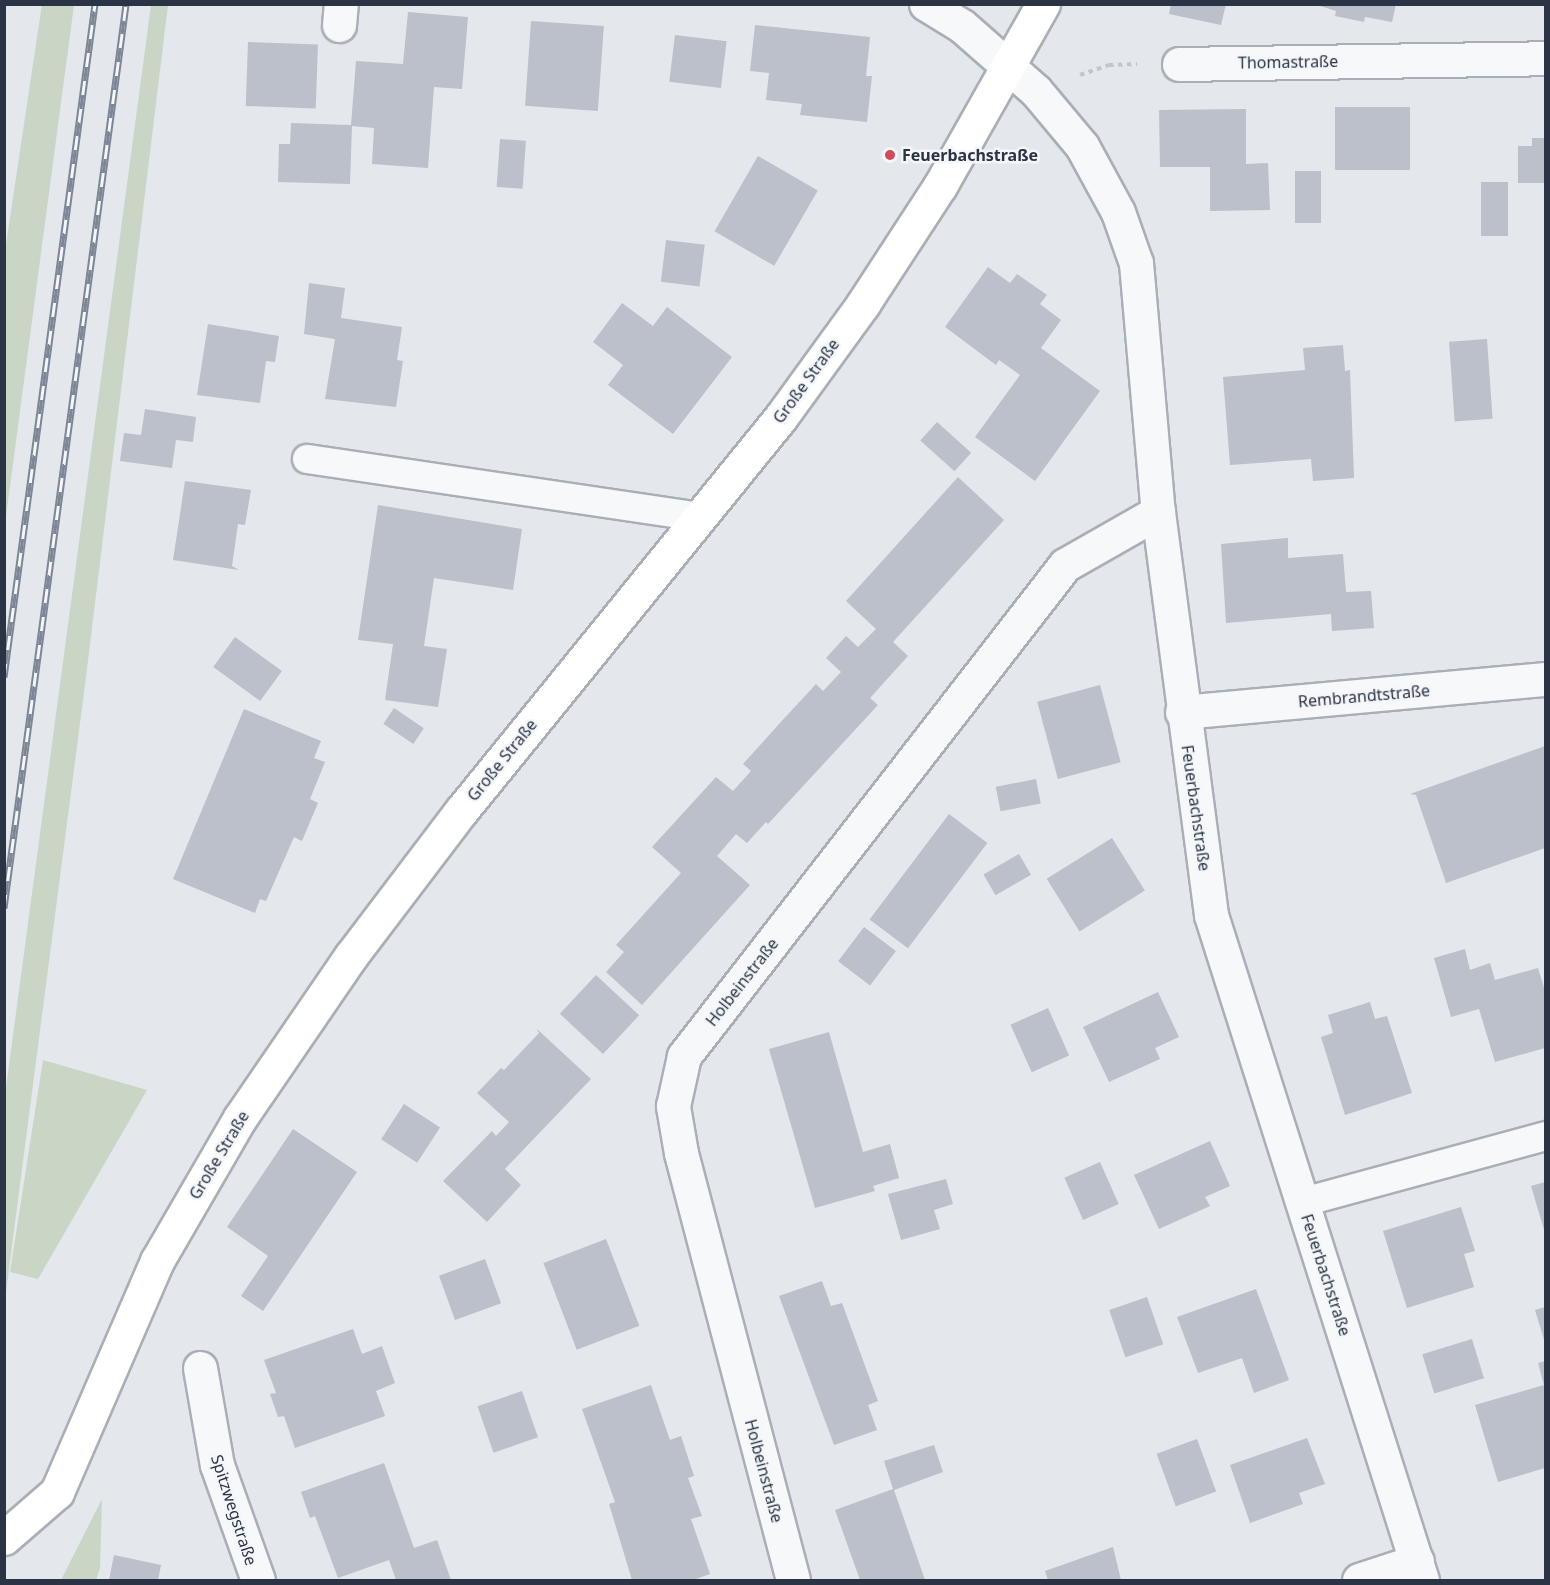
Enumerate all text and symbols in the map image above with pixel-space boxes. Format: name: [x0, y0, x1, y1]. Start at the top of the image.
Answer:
street label: Thomastraße: [1238, 52, 1338, 72]
place label: Feuerbachstraße: [902, 145, 1038, 165]
marker: Feuerbachstraße: [883, 148, 897, 162]
street label: Große Straße: [769, 335, 843, 427]
street label: Rembrandtstraße: [1297, 681, 1431, 711]
street label: Große Straße: [463, 715, 541, 805]
street label: Feuerbachstraße: [1178, 744, 1214, 872]
street label: Holbeinstraße: [702, 934, 782, 1030]
street label: Große Straße: [185, 1107, 253, 1203]
street label: Feuerbachstraße: [1297, 1212, 1355, 1338]
street label: Holbeinstraße: [741, 1417, 787, 1525]
street label: Spitzwegstraße: [207, 1452, 261, 1568]

